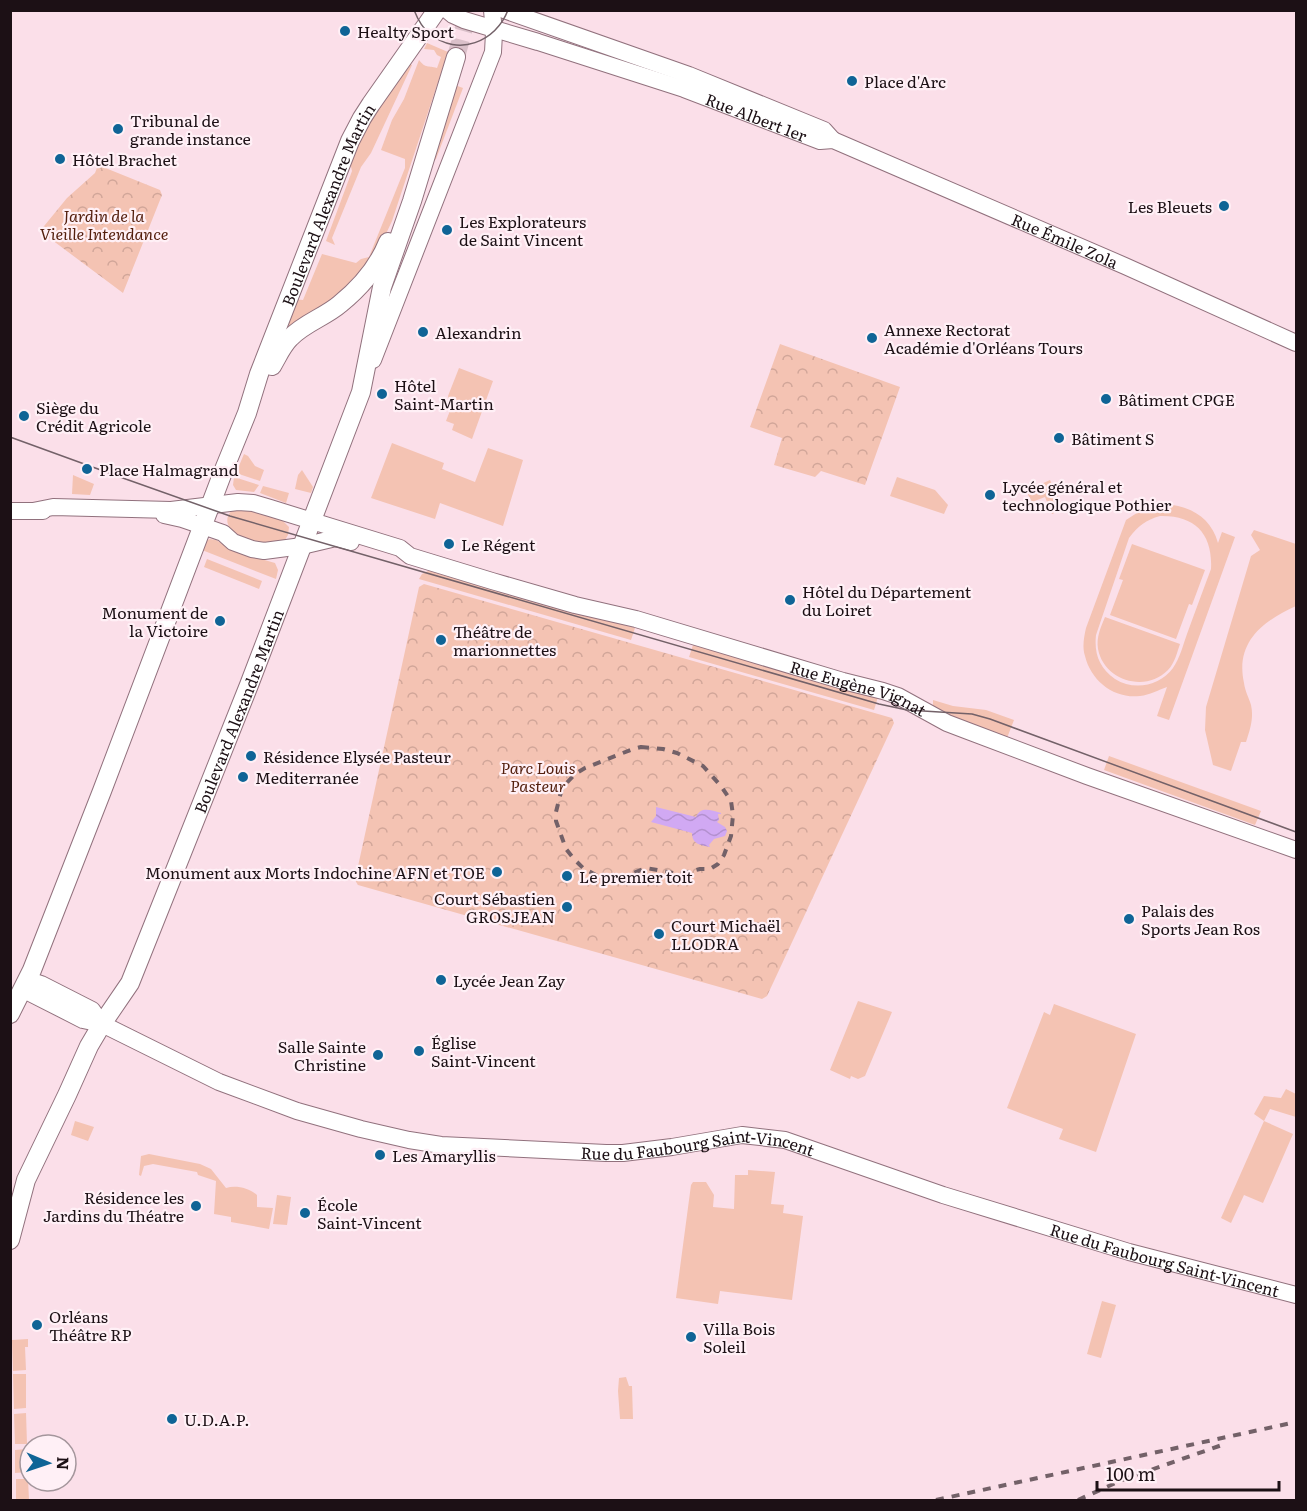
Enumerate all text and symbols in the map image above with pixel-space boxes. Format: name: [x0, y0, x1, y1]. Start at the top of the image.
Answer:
place label: Healty Sport: [357, 19, 454, 43]
marker: Healty Sport: [338, 24, 352, 38]
place label: Place d'Arc: [864, 69, 946, 93]
marker: Place d'Arc: [845, 74, 859, 88]
street label: Rue Albert 1er: [702, 86, 811, 147]
street label: Boulevard Alexandre Martin: [275, 98, 381, 309]
place label: Tribunal de grande instance: [130, 108, 251, 150]
marker: Tribunal de grande instance: [111, 122, 125, 136]
place label: Hôtel Brachet: [72, 147, 177, 171]
marker: Hôtel Brachet: [53, 152, 67, 166]
place label: Les Bleuets: [1128, 194, 1212, 218]
marker: Les Bleuets: [1217, 199, 1231, 213]
park label: Jardin de la Vieille Intendance: [40, 203, 168, 245]
street label: Rue Émile Zola: [1008, 207, 1123, 274]
place label: Les Explorateurs de Saint Vincent: [459, 209, 586, 251]
marker: Les Explorateurs de Saint Vincent: [440, 223, 454, 237]
place label: Annexe Rectorat Académie d'Orléans Tours: [884, 317, 1083, 359]
place label: Alexandrin: [435, 320, 522, 344]
marker: Alexandrin: [416, 325, 430, 339]
marker: Annexe Rectorat Académie d'Orléans Tours: [865, 331, 879, 345]
place label: Hôtel Saint-Martin: [394, 373, 494, 415]
marker: Hôtel Saint-Martin: [375, 387, 389, 401]
place label: Bâtiment CPGE: [1118, 387, 1235, 411]
marker: Bâtiment CPGE: [1099, 392, 1113, 406]
place label: Siège du Crédit Agricole: [36, 395, 151, 437]
marker: Siège du Crédit Agricole: [17, 409, 31, 423]
place label: Bâtiment S: [1071, 426, 1154, 450]
marker: Bâtiment S: [1052, 431, 1066, 445]
place label: Place Halmagrand: [99, 457, 239, 481]
marker: Place Halmagrand: [80, 462, 94, 476]
place label: Lycée général et technologique Pothier: [1002, 474, 1172, 516]
marker: Lycée général et technologique Pothier: [983, 488, 997, 502]
place label: Le Régent: [461, 532, 536, 556]
marker: Le Régent: [442, 537, 456, 551]
place label: Hôtel du Département du Loiret: [802, 579, 972, 621]
marker: Hôtel du Département du Loiret: [783, 593, 797, 607]
place label: Monument de la Victoire: [101, 600, 208, 642]
street label: Boulevard Alexandre Martin: [187, 605, 289, 817]
marker: Monument de la Victoire: [213, 614, 227, 628]
place label: Théâtre de marionnettes: [453, 619, 556, 661]
marker: Théâtre de marionnettes: [434, 633, 448, 647]
street label: Rue Eugène Vignat: [787, 654, 931, 722]
place label: Résidence Elysée Pasteur: [263, 744, 451, 768]
marker: Résidence Elysée Pasteur: [244, 749, 258, 763]
park label: Parc Louis Pasteur: [500, 755, 576, 797]
place label: Mediterranée: [255, 765, 359, 789]
marker: Mediterranée: [236, 770, 250, 784]
place label: Monument aux Morts Indochine AFN et TOE: [145, 860, 485, 884]
place label: Le premier toit: [579, 864, 693, 888]
marker: Monument aux Morts Indochine AFN et TOE: [490, 865, 504, 879]
marker: Le premier toit: [560, 869, 574, 883]
place label: Court Sébastien GROSJEAN: [434, 886, 555, 928]
place label: Palais des Sports Jean Ros: [1141, 898, 1260, 940]
marker: Court Sébastien GROSJEAN: [560, 900, 574, 914]
marker: Palais des Sports Jean Ros: [1122, 912, 1136, 926]
place label: Court Michaël LLODRA: [671, 913, 781, 955]
marker: Court Michaël LLODRA: [652, 927, 666, 941]
place label: Lycée Jean Zay: [453, 968, 566, 992]
marker: Lycée Jean Zay: [434, 973, 448, 987]
place label: Église Saint-Vincent: [431, 1030, 536, 1072]
place label: Salle Sainte Christine: [278, 1034, 366, 1076]
marker: Église Saint-Vincent: [412, 1044, 426, 1058]
marker: Salle Sainte Christine: [371, 1048, 385, 1062]
street label: Rue du Faubourg Saint-Vincent: [580, 1123, 818, 1165]
place label: Les Amaryllis: [392, 1143, 496, 1167]
marker: Les Amaryllis: [373, 1148, 387, 1162]
place label: Résidence les Jardins du Théatre: [43, 1185, 184, 1227]
place label: École Saint-Vincent: [317, 1192, 422, 1234]
marker: Résidence les Jardins du Théatre: [189, 1199, 203, 1213]
marker: École Saint-Vincent: [298, 1206, 312, 1220]
street label: Rue du Faubourg Saint-Vincent: [1047, 1217, 1282, 1302]
place label: Orléans Théâtre RP: [49, 1304, 132, 1346]
place label: Villa Bois Soleil: [703, 1316, 775, 1358]
marker: Orléans Théâtre RP: [30, 1318, 44, 1332]
marker: Villa Bois Soleil: [684, 1330, 698, 1344]
place label: U.D.A.P.: [184, 1407, 250, 1431]
marker: U.D.A.P.: [165, 1412, 179, 1426]
north arrow: [18, 1433, 78, 1493]
scale bar: [1097, 1454, 1278, 1492]
text: N: [52, 1456, 76, 1471]
text: 100 m: [1106, 1460, 1155, 1487]

